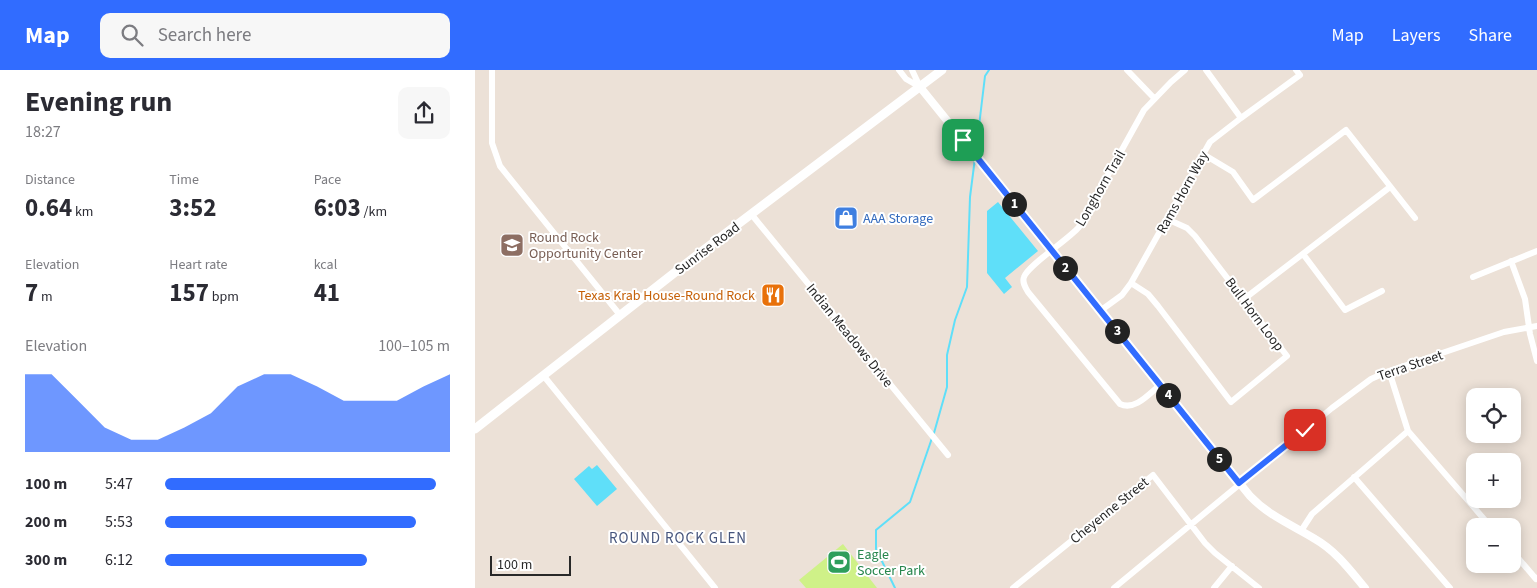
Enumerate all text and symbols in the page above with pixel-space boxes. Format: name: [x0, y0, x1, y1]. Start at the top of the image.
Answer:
search box: [100, 13, 450, 58]
text: Map: [25, 18, 70, 53]
icon: search: [118, 21, 146, 49]
text: Search here: [158, 22, 251, 49]
text: Map: [1332, 23, 1364, 48]
text: Layers: [1392, 23, 1441, 48]
text: Share: [1469, 23, 1512, 48]
text: Evening run: [25, 82, 172, 122]
button: share: [398, 87, 450, 139]
pin: [942, 119, 984, 161]
text: 18:27: [25, 121, 61, 143]
icon: arrive: [949, 126, 977, 154]
street label: Longhorn Trail: [1071, 146, 1131, 230]
street label: Rams Horn Way: [1152, 147, 1214, 237]
text: Distance: [25, 170, 75, 190]
text: Time: [169, 170, 199, 190]
text: Pace: [314, 170, 341, 190]
text: 0.64: [25, 190, 72, 226]
text: 3:52: [169, 190, 216, 226]
text: 6:03: [314, 190, 361, 226]
pin: 1: [1001, 192, 1027, 216]
text: 1: [1011, 194, 1018, 214]
text: km: [72, 202, 93, 222]
text: /km: [361, 202, 387, 222]
shop icon: AAA Storage: [833, 205, 859, 231]
place label: AAA Storage: [863, 209, 933, 229]
street label: Sunrise Road: [671, 218, 744, 280]
place label: Round Rock Opportunity Center: [529, 228, 643, 264]
school or university icon: Round Rock Opportunity Center: [499, 232, 525, 258]
text: Elevation: [25, 255, 80, 275]
text: Heart rate: [169, 255, 228, 275]
text: kcal: [314, 255, 337, 275]
pin: 2: [1053, 256, 1077, 280]
text: 2: [1062, 258, 1069, 278]
street label: Bull Horn Loop: [1220, 274, 1289, 356]
text: 7: [25, 275, 38, 311]
text: 157: [169, 275, 209, 311]
text: 41: [314, 275, 340, 311]
street label: Indian Meadows Drive: [801, 279, 897, 392]
restaurant icon: Texas Krab House-Round Rock: [760, 282, 786, 308]
place label: Texas Krab House-Round Rock: [578, 286, 755, 306]
text: m: [38, 287, 53, 307]
text: bpm: [209, 287, 239, 307]
pin: 3: [1105, 318, 1129, 344]
text: 3: [1114, 321, 1121, 341]
text: Elevation: [25, 335, 87, 357]
text: 100–105 m: [378, 335, 450, 357]
street label: Terra Street: [1375, 345, 1446, 386]
pin: 4: [1155, 382, 1181, 408]
text: 4: [1165, 385, 1172, 405]
map controls: [1466, 388, 1521, 573]
button: locate: [1466, 388, 1521, 443]
pin: [1284, 409, 1326, 451]
icon: check: [1291, 416, 1319, 444]
pin: 5: [1207, 446, 1231, 472]
text: 5: [1216, 449, 1223, 469]
button: +: [1466, 453, 1521, 508]
text: 100 m: [25, 473, 67, 495]
text: 5:47: [105, 473, 133, 495]
street label: Cheyenne Street: [1066, 473, 1154, 549]
text: 200 m: [25, 511, 67, 533]
text: 5:53: [105, 511, 133, 533]
button: −: [1466, 518, 1521, 573]
district label: ROUND ROCK GLEN: [609, 528, 747, 549]
place label: Eagle Soccer Park: [857, 545, 925, 581]
text: 300 m: [25, 549, 67, 571]
text: 6:12: [105, 549, 133, 571]
sports icon: Eagle Soccer Park: [826, 549, 852, 575]
scale bar: [490, 553, 571, 576]
text: 100 m: [497, 555, 532, 575]

